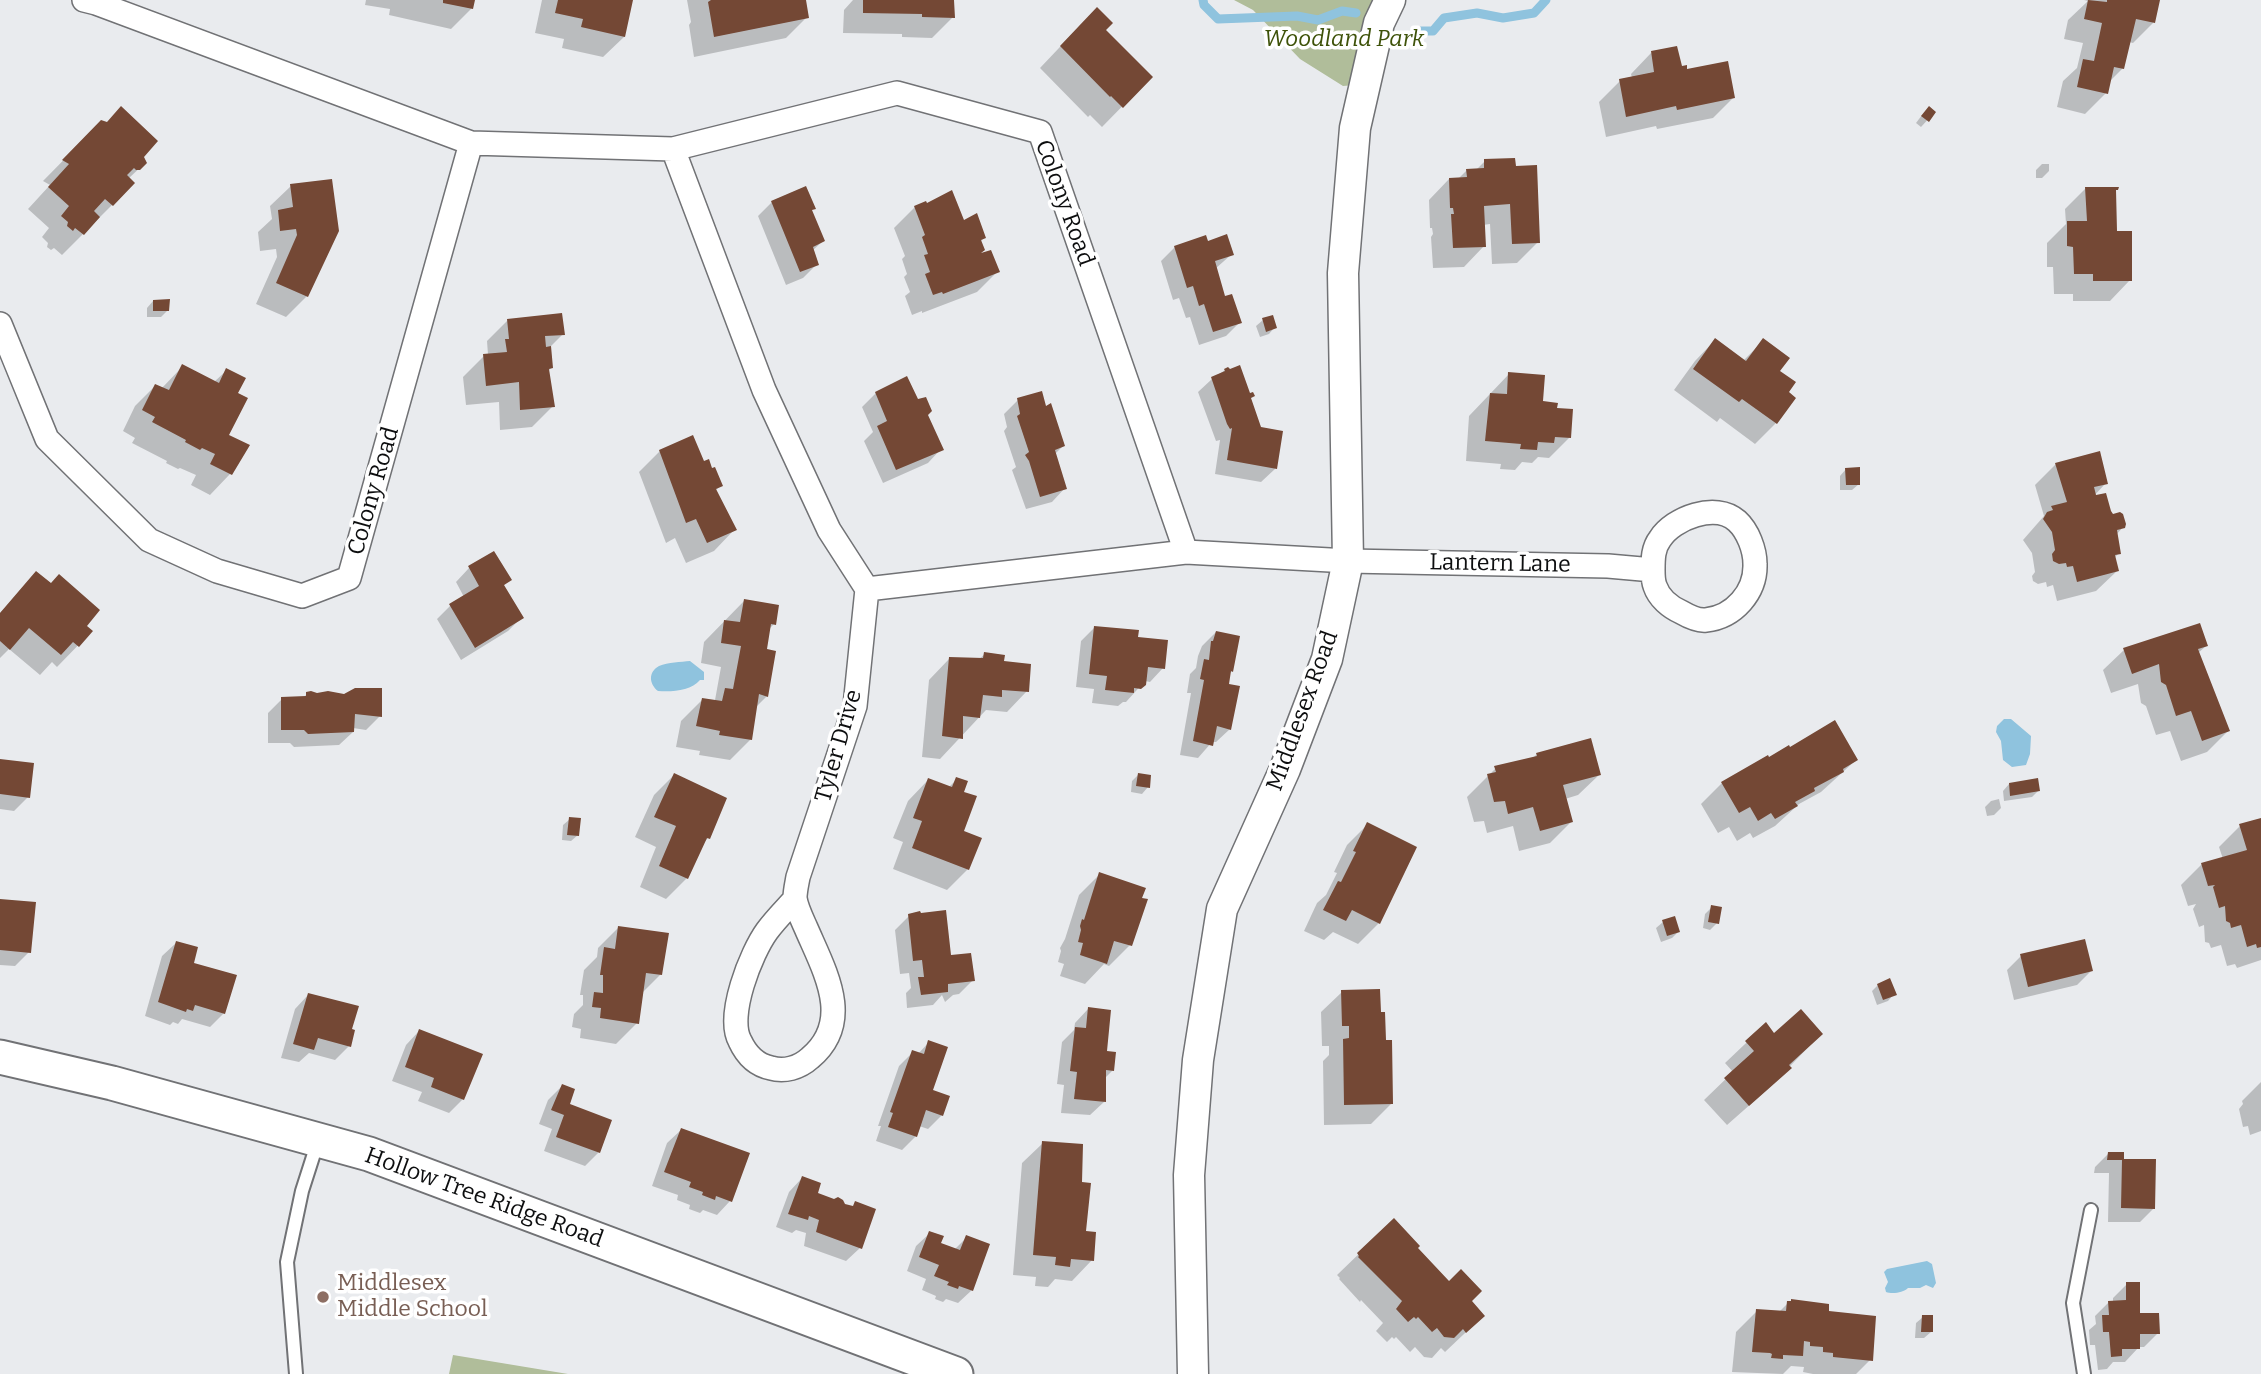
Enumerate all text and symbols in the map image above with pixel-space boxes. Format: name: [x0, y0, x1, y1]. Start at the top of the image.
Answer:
park label: Woodland Park: [1264, 26, 1424, 54]
street label: Colony Road: [1028, 136, 1100, 270]
street label: Colony Road: [343, 424, 405, 558]
street label: Lantern Lane: [1429, 549, 1571, 579]
street label: Middlesex Road: [1261, 627, 1345, 795]
street label: Tyler Drive: [810, 686, 868, 806]
street label: Hollow Tree Ridge Road: [361, 1142, 607, 1254]
place label: Middlesex Middle School: [337, 1270, 488, 1324]
marker: Middlesex Middle School: [315, 1289, 331, 1305]

